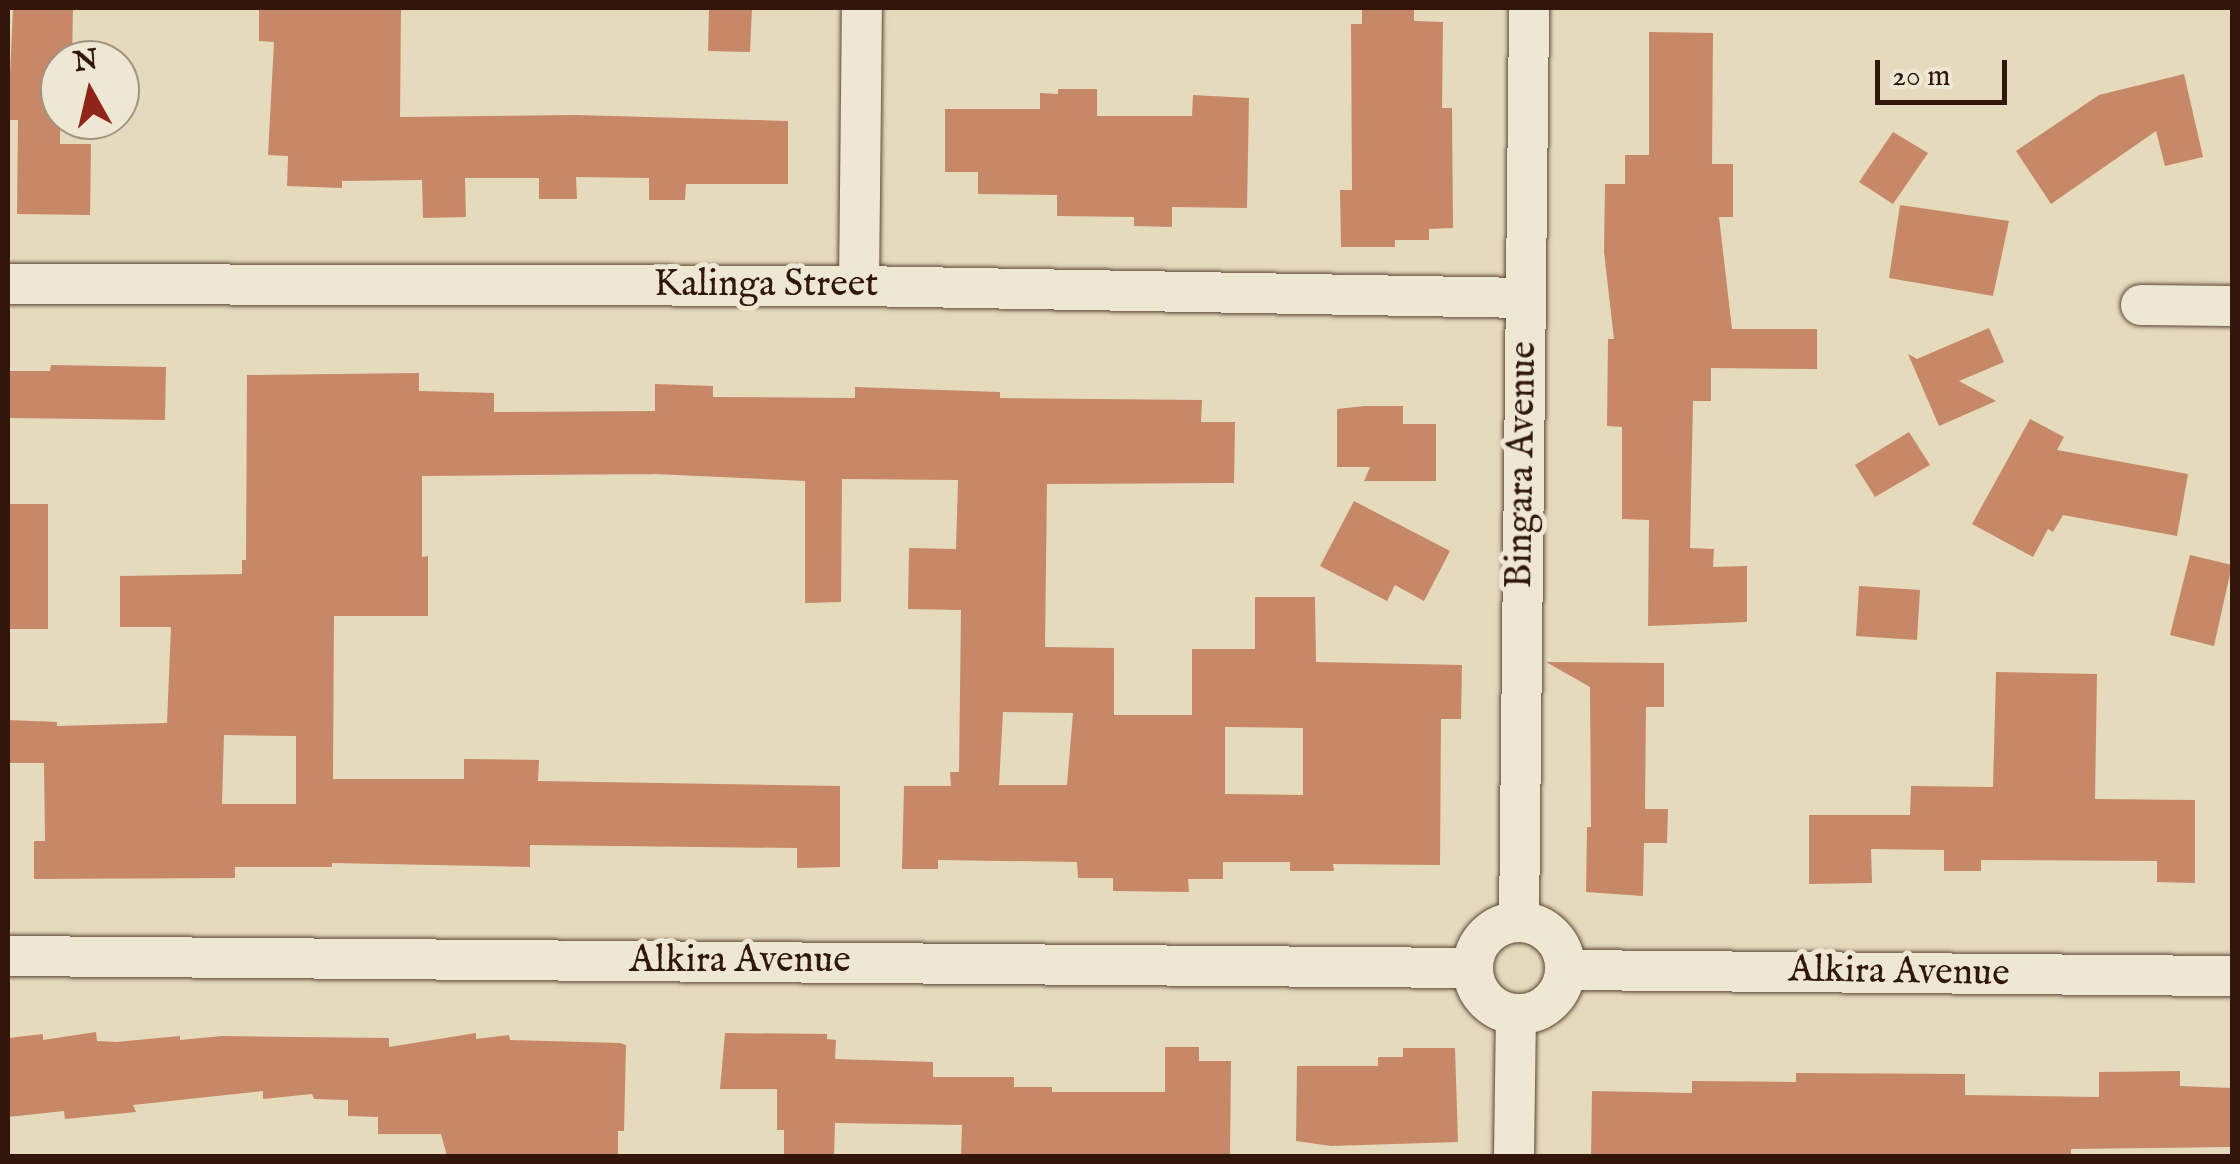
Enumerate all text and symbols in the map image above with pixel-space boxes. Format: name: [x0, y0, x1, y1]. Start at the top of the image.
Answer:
north arrow: [40, 40, 140, 140]
scale bar: [1880, 40, 2012, 102]
text: N: [72, 43, 100, 81]
text: 20 m: [1892, 58, 1951, 96]
street label: Kalinga Street: [654, 263, 878, 309]
street label: Bingara Avenue: [1498, 341, 1548, 589]
street label: Alkira Avenue: [629, 939, 851, 985]
street label: Alkira Avenue: [1788, 948, 2010, 998]

